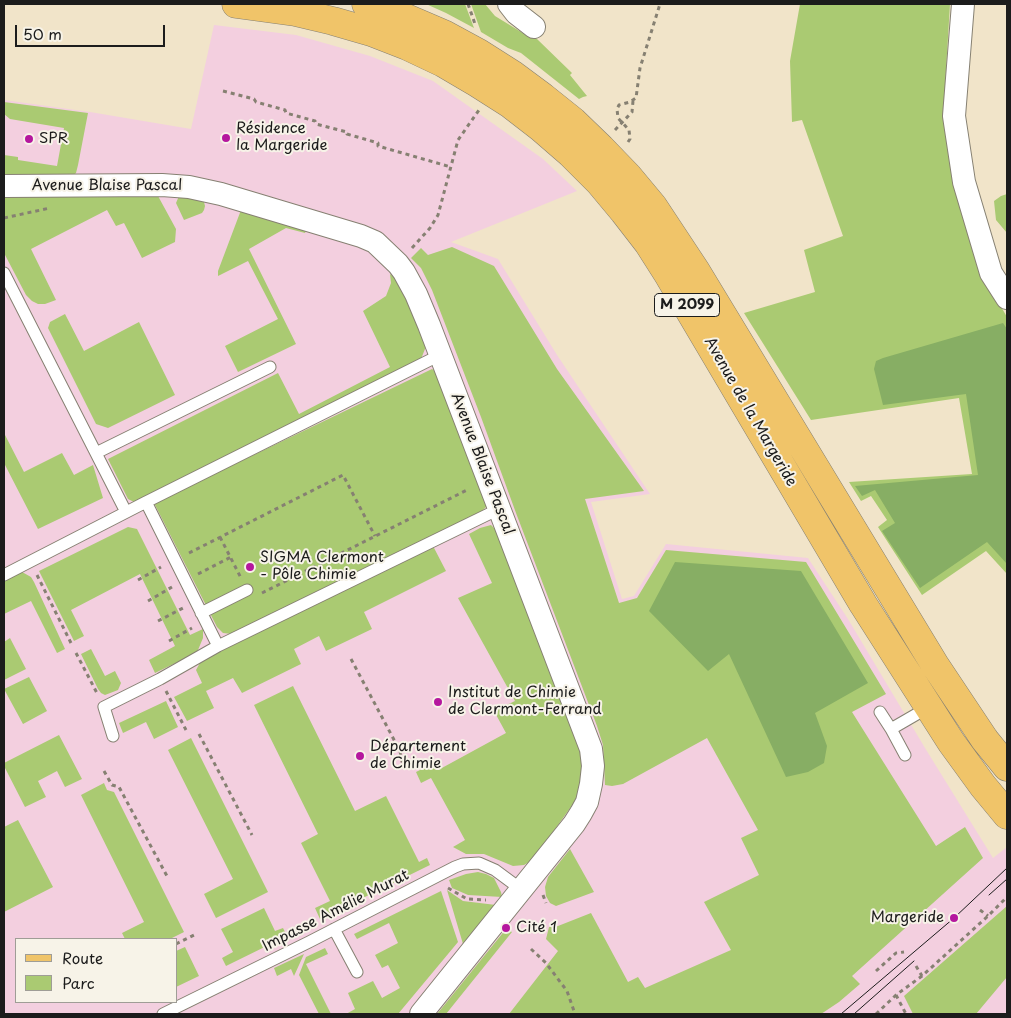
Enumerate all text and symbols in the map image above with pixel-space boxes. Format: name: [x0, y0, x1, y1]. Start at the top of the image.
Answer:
scale bar: [18, 15, 168, 47]
text: 50 m: [23, 22, 62, 45]
place label: Résidence la Margeride: [236, 120, 327, 155]
place label: SPR: [39, 130, 69, 148]
marker: Résidence la Margeride: [220, 132, 232, 144]
marker: SPR: [23, 133, 35, 145]
street label: Avenue Blaise Pascal: [32, 177, 182, 195]
road number: M 2099: [654, 294, 720, 316]
street label: Avenue de la Margeride: [700, 334, 800, 490]
street label: Avenue Blaise Pascal: [447, 390, 517, 538]
place label: SIGMA Clermont - Pôle Chimie: [260, 549, 384, 584]
marker: SIGMA Clermont - Pôle Chimie: [244, 561, 256, 573]
place label: Institut de Chimie de Clermont-Ferrand: [448, 684, 602, 719]
marker: Institut de Chimie de Clermont-Ferrand: [432, 696, 444, 708]
place label: Département de Chimie: [370, 738, 466, 773]
marker: Département de Chimie: [354, 750, 366, 762]
street label: Impasse Amélie Murat: [260, 866, 412, 956]
place label: Margeride: [871, 909, 944, 927]
marker: Margeride: [948, 912, 960, 924]
place label: Cité 1: [516, 919, 557, 937]
marker: Cité 1: [500, 922, 512, 934]
legend: [15, 938, 178, 1003]
text: Route: [62, 946, 103, 969]
text: Parc: [62, 971, 95, 994]

